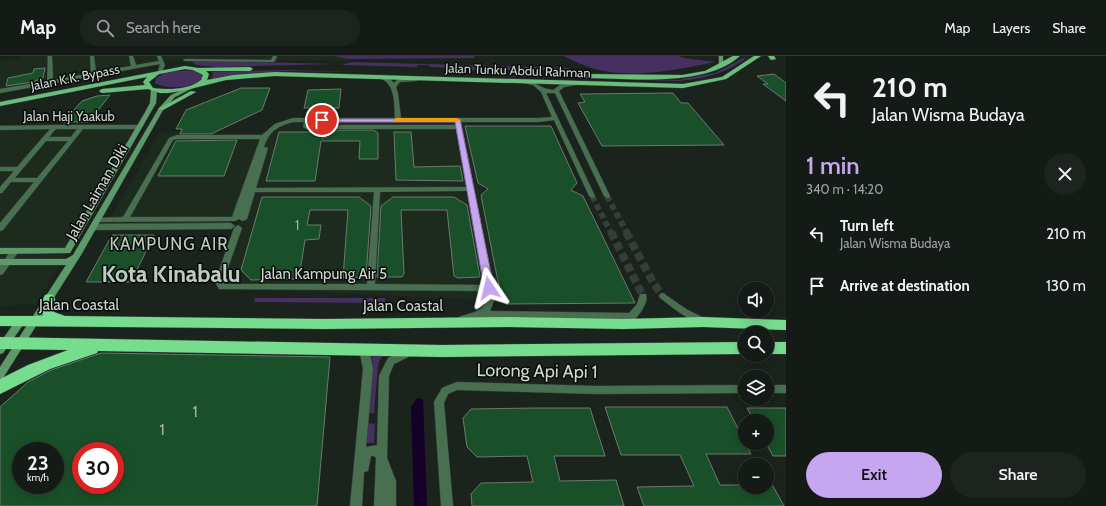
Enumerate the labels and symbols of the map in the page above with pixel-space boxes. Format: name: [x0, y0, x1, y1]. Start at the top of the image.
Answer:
street label: Jalan Tunku Abdul Rahman: [444, 59, 591, 81]
street label: Jalan K.K. Bypass: [28, 60, 121, 94]
pin: [305, 103, 339, 137]
street label: Jalan Haji Yaakub: [22, 108, 115, 125]
street label: Jalan Laiman Diki: [62, 141, 132, 244]
house number: 1: [295, 217, 299, 233]
district label: KAMPUNG AIR: [109, 234, 229, 254]
district label: Kota Kinabalu: [101, 260, 241, 288]
street label: Jalan Kampung Air 5: [260, 265, 387, 283]
position arrow: [468, 267, 510, 309]
street label: Jalan Coastal: [38, 296, 119, 314]
street label: Jalan Coastal: [362, 297, 443, 315]
street label: Lorong Api Api 1: [476, 359, 598, 383]
house number: 1: [192, 402, 198, 421]
house number: 1: [159, 420, 165, 439]
speed limit sign: 30: [72, 442, 124, 494]

